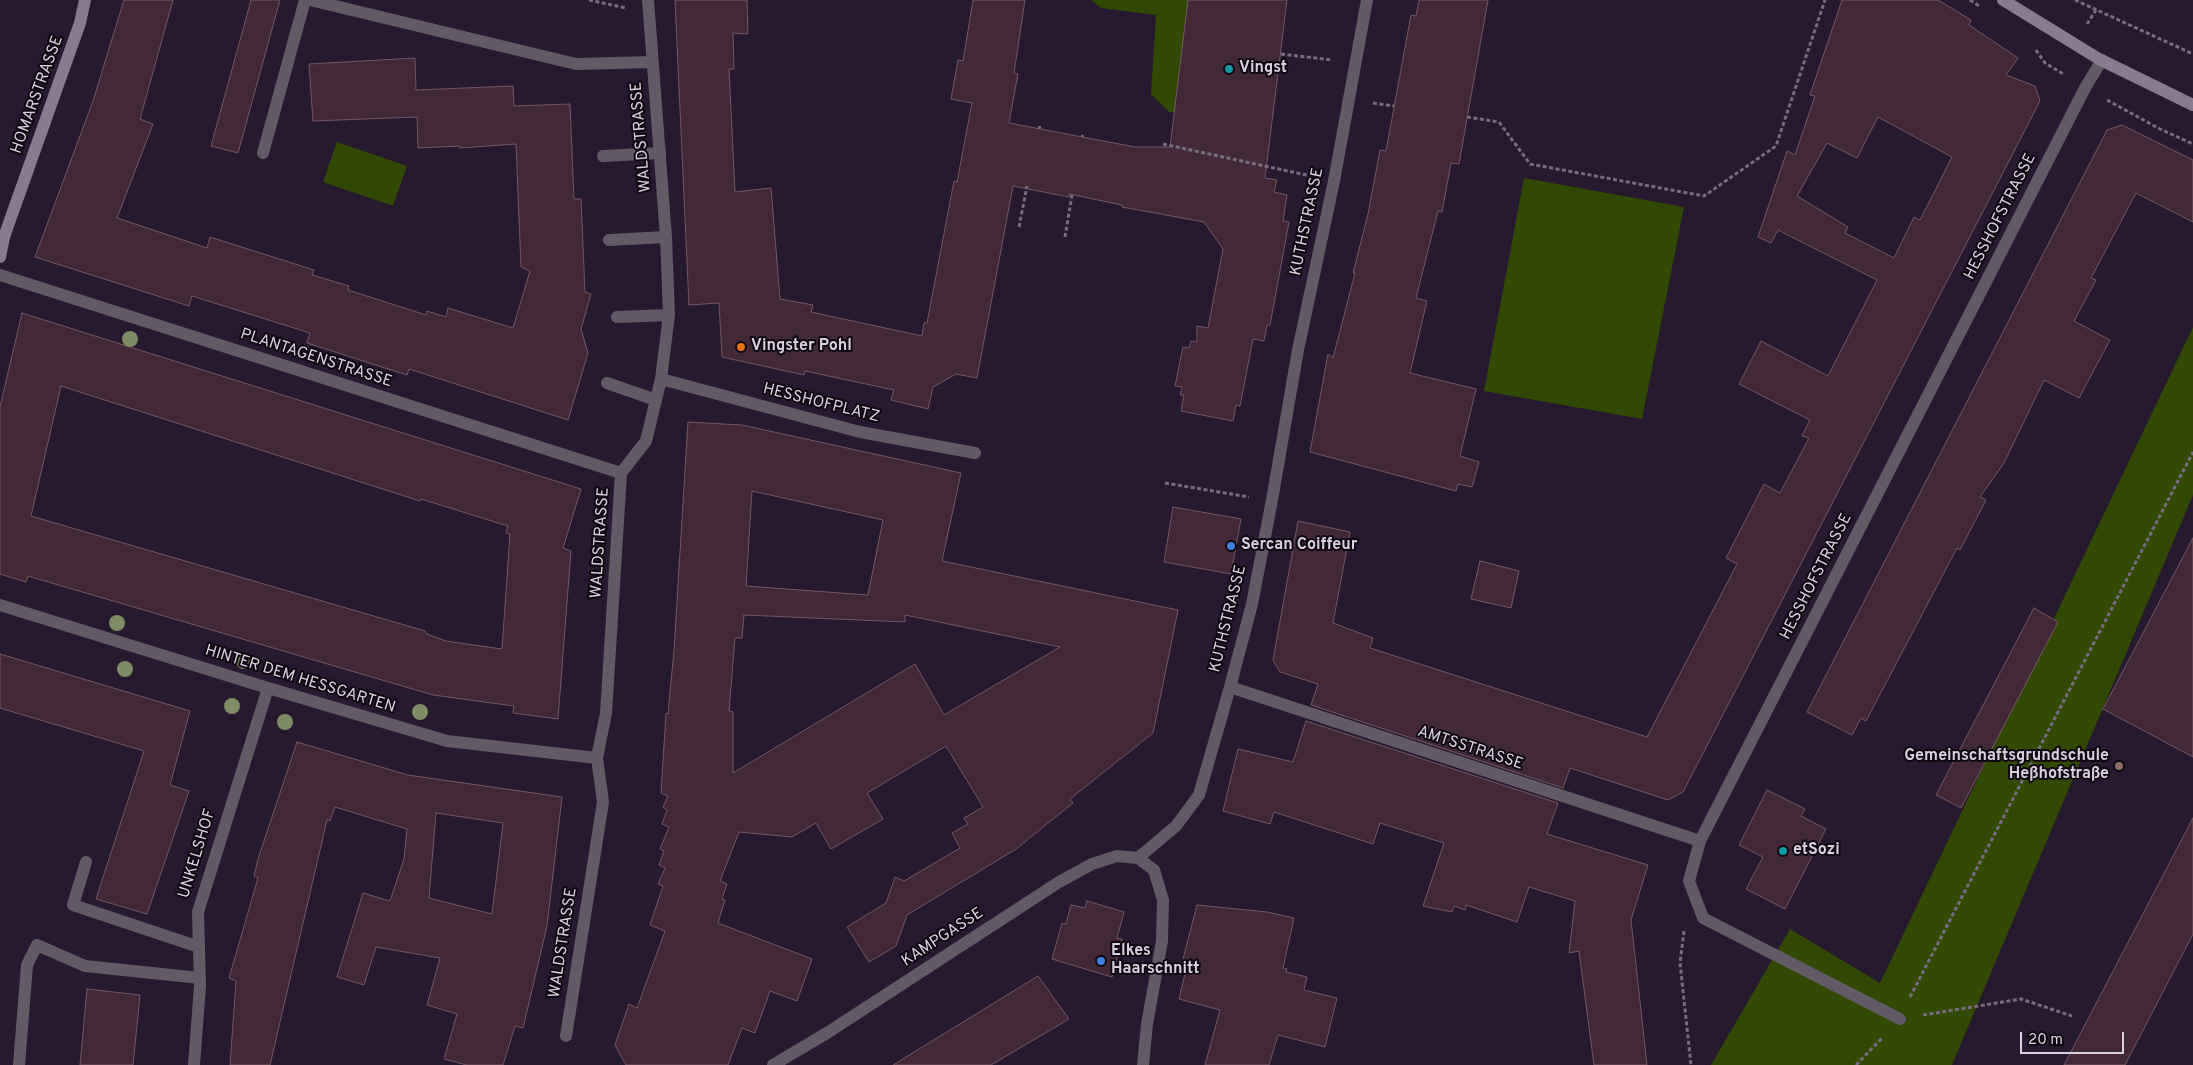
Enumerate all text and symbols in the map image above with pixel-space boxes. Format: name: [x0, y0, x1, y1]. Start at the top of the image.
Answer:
street label: HOMARSTRASSE: [8, 33, 68, 157]
place label: Vingst: [1239, 59, 1287, 79]
marker: Vingst: [1223, 63, 1235, 75]
street label: WALDSTRASSE: [628, 81, 656, 193]
street label: HESSHOFSTRASSE: [1961, 151, 2041, 283]
street label: KUTHSTRASSE: [1287, 166, 1329, 278]
street label: PLANTAGENSTRASSE: [238, 325, 394, 393]
place label: Vingster Pohl: [751, 337, 852, 357]
marker: Vingster Pohl: [735, 341, 747, 353]
street label: HESSHOFPLATZ: [761, 380, 881, 428]
street label: WALDSTRASSE: [588, 487, 614, 599]
street label: HESSHOFSTRASSE: [1777, 511, 1857, 643]
place label: Sercan Coiffeur: [1241, 536, 1357, 556]
marker: Sercan Coiffeur: [1225, 540, 1237, 552]
street label: KUTHSTRASSE: [1206, 563, 1252, 675]
street label: HINTER DEM HESSGARTEN: [202, 642, 398, 718]
street label: AMTSSTRASSE: [1415, 723, 1525, 775]
place label: Gemeinschaftsgrundschule Heßhofstraße: [1904, 747, 2109, 785]
marker: Gemeinschaftsgrundschule Heßhofstraße: [2113, 760, 2125, 772]
street label: UNKELSHOF: [175, 807, 221, 901]
place label: etSozi: [1793, 841, 1840, 861]
marker: etSozi: [1777, 845, 1789, 857]
street label: WALDSTRASSE: [546, 887, 582, 999]
street label: KAMPGASSE: [898, 904, 988, 972]
place label: Elkes Haarschnitt: [1111, 942, 1200, 980]
marker: Elkes Haarschnitt: [1095, 955, 1107, 967]
scale bar: [2023, 1022, 2127, 1054]
text: 20 m: [2028, 1031, 2063, 1050]

